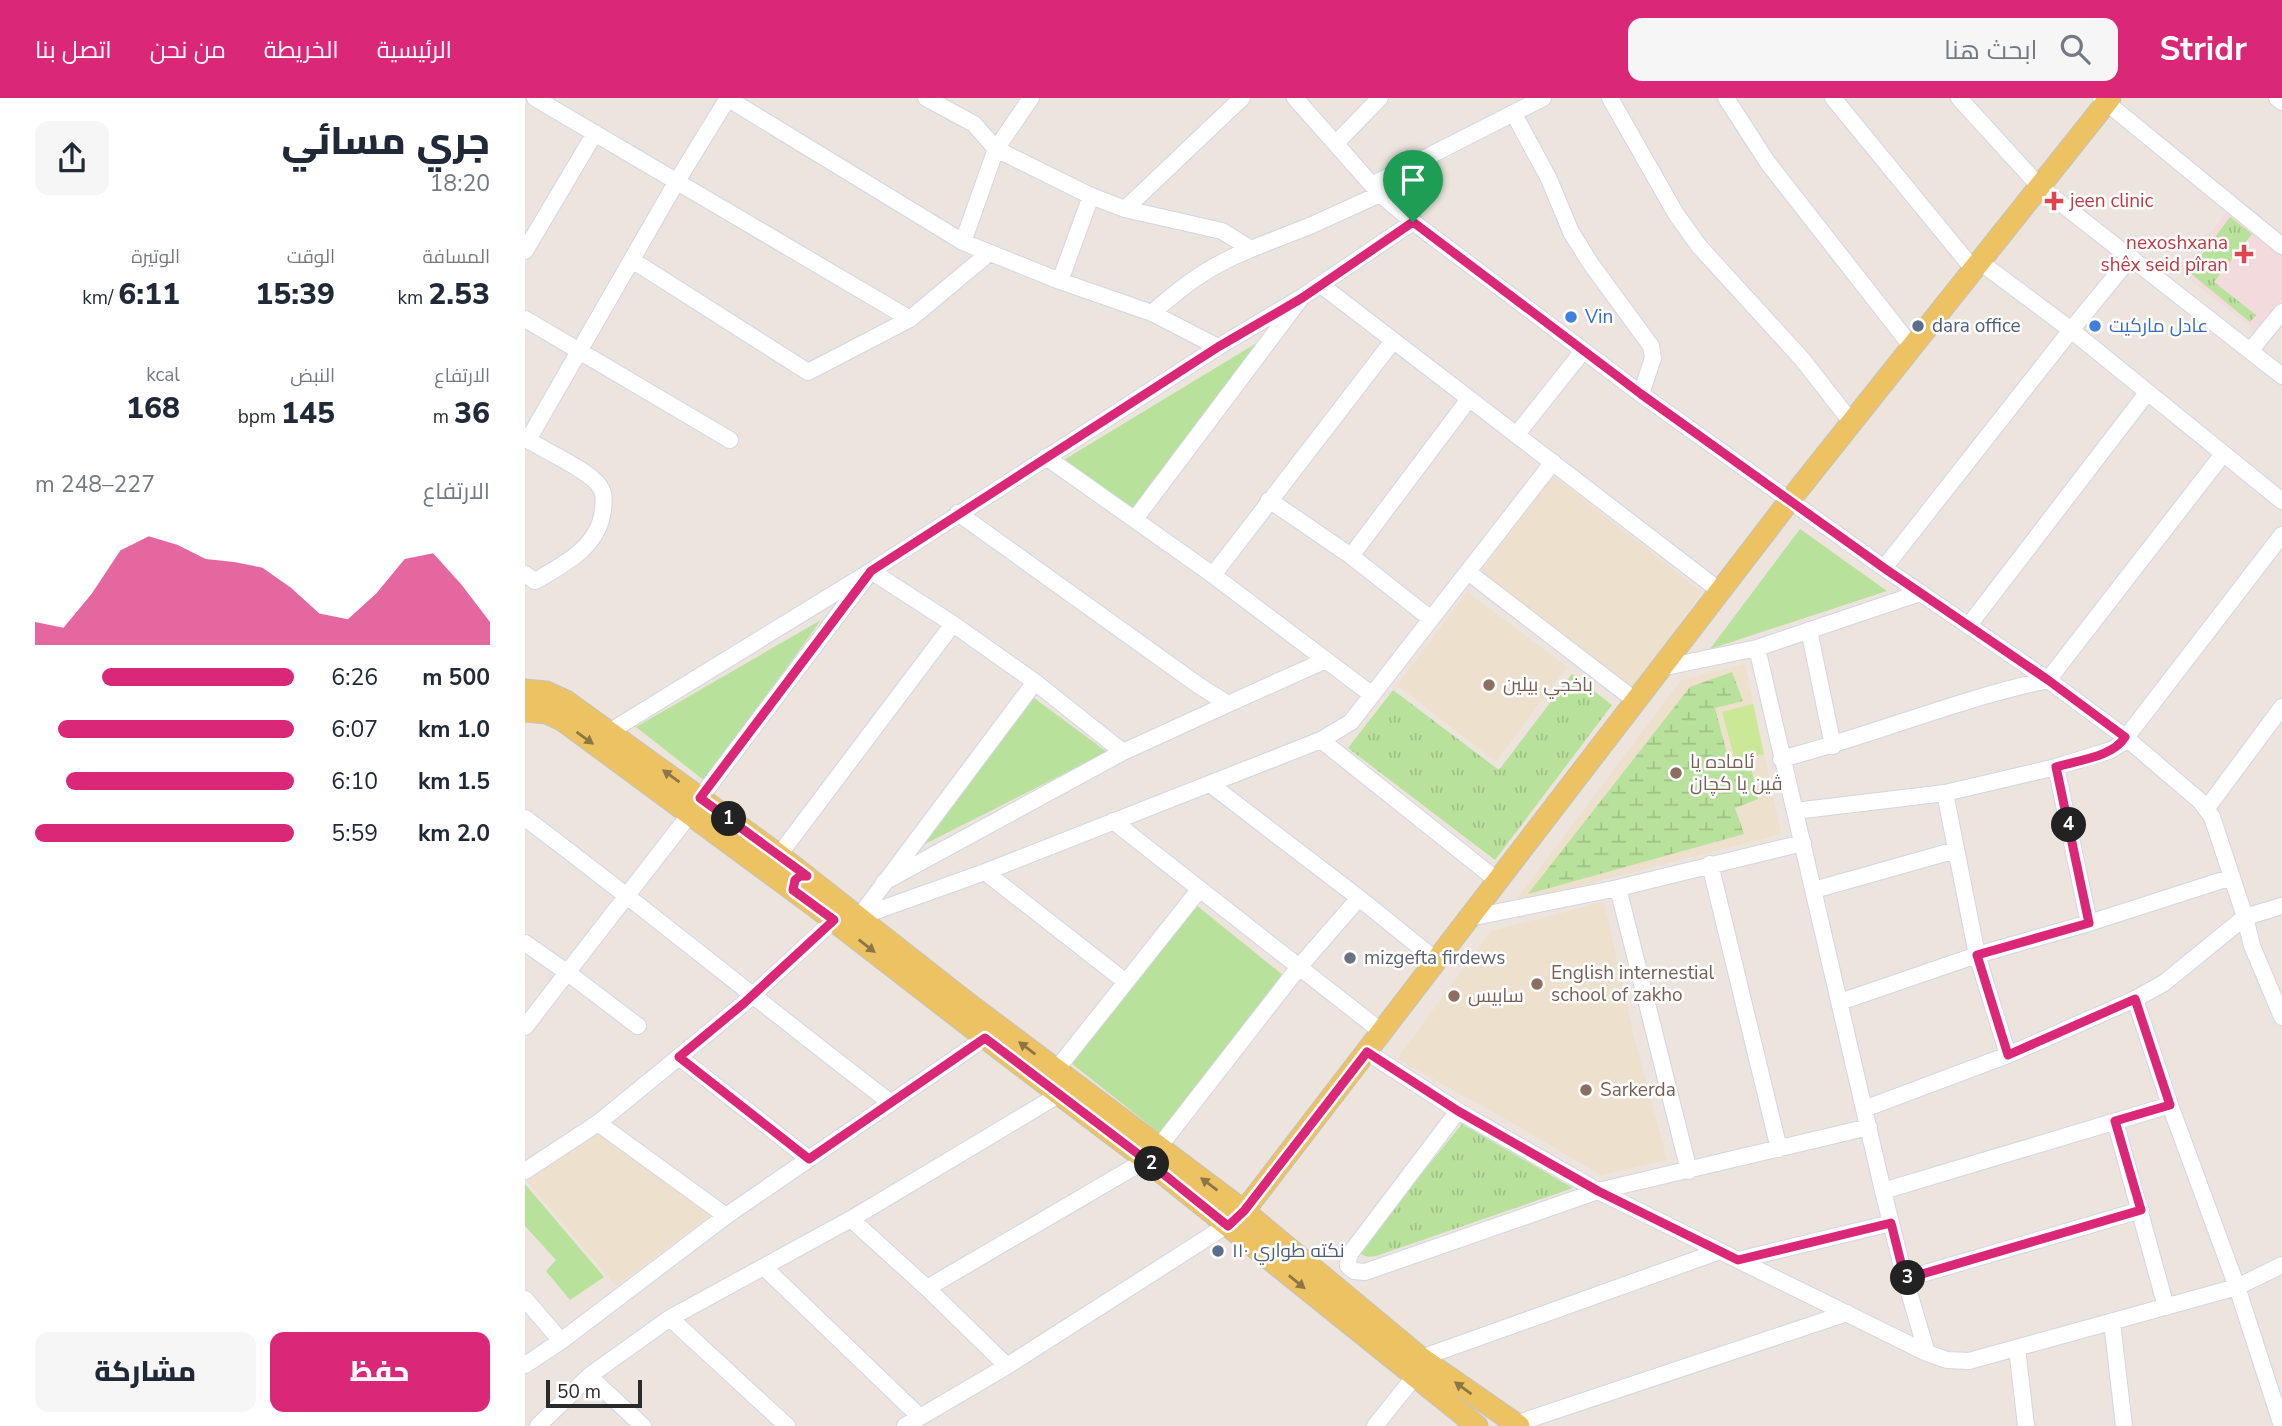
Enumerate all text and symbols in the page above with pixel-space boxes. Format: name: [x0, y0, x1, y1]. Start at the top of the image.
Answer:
search box: [1628, 18, 2118, 81]
text: Stridr: [2160, 27, 2247, 72]
icon: search: [2056, 30, 2094, 68]
text: ابحث هنا: [1944, 33, 2038, 68]
text: اتصل بنا: [35, 34, 112, 66]
text: من نحن: [150, 34, 226, 66]
text: الخريطة: [264, 34, 339, 66]
text: الرئيسية: [377, 34, 452, 66]
text: جري مسائي: [282, 116, 490, 167]
button: share: [35, 121, 109, 195]
pin: [1383, 150, 1443, 222]
icon: arrive: [1394, 161, 1432, 199]
text: 18:20: [430, 168, 490, 199]
place label: jeen clinic: [2068, 188, 2153, 214]
marker: jeen clinic: [2044, 191, 2064, 211]
place label: nexoshxana shêx seid pîran: [2101, 230, 2228, 278]
text: الوتيرة: [131, 244, 180, 270]
text: الوقت: [287, 244, 335, 270]
text: المسافة: [422, 244, 490, 270]
marker: nexoshxana shêx seid pîran: [2234, 244, 2254, 264]
text: 6:11: [118, 274, 180, 315]
text: 15:39: [255, 274, 335, 315]
text: 2.53: [428, 274, 490, 315]
text: /km: [82, 285, 118, 311]
text: km: [398, 285, 428, 311]
place label: Vin: [1584, 304, 1613, 330]
marker: Vin: [1563, 309, 1579, 325]
place label: dara office: [1932, 313, 2021, 339]
place label: عادل ماركيت: [2109, 313, 2208, 339]
marker: dara office: [1910, 318, 1926, 334]
marker: عادل ماركيت: [2087, 318, 2103, 334]
text: kcal: [146, 362, 180, 388]
text: النبض: [290, 363, 335, 389]
text: الارتفاع: [434, 363, 490, 389]
text: 168: [126, 388, 180, 429]
text: 145: [281, 393, 335, 434]
text: 36: [454, 393, 490, 434]
text: bpm: [238, 404, 281, 430]
text: m: [433, 404, 454, 430]
text: 227–248 m: [35, 469, 155, 500]
text: الارتفاع: [423, 476, 490, 507]
text: 6:26: [331, 662, 378, 693]
text: 500 m: [422, 662, 490, 693]
place label: باخجي بيلين: [1503, 672, 1593, 699]
marker: باخجي بيلين: [1481, 677, 1497, 693]
text: 6:07: [331, 714, 378, 745]
text: 1.0 km: [418, 714, 490, 745]
one-way arrow: [576, 730, 594, 745]
place label: ئاماده یا ڤین یا کچان: [1690, 749, 1782, 797]
marker: ئاماده یا ڤین یا کچان: [1668, 765, 1684, 781]
text: 6:10: [331, 766, 378, 797]
text: 1.5 km: [418, 766, 490, 797]
one-way arrow: [662, 769, 680, 784]
pin: 1: [711, 802, 747, 836]
text: 1: [723, 805, 734, 831]
pin: 4: [2051, 808, 2087, 842]
text: 4: [2063, 811, 2074, 837]
text: 5:59: [331, 818, 378, 849]
text: 2.0 km: [418, 818, 490, 849]
one-way arrow: [857, 938, 875, 953]
place label: mizgefta firdews: [1364, 945, 1505, 971]
marker: mizgefta firdews: [1342, 950, 1358, 966]
place label: English internestial school of zakho: [1551, 960, 1715, 1008]
marker: English internestial school of zakho: [1529, 976, 1545, 992]
place label: سابيس: [1468, 983, 1524, 1009]
marker: سابيس: [1446, 988, 1462, 1004]
one-way arrow: [1018, 1041, 1036, 1055]
place label: Sarkerda: [1600, 1077, 1676, 1103]
marker: Sarkerda: [1578, 1082, 1594, 1098]
pin: 2: [1135, 1146, 1169, 1182]
text: 2: [1146, 1150, 1157, 1176]
one-way arrow: [1200, 1178, 1218, 1192]
place label: نكته طواري ١١٠: [1232, 1238, 1345, 1265]
marker: نكته طواري ١١٠: [1210, 1243, 1226, 1259]
pin: 3: [1891, 1260, 1925, 1296]
text: 3: [1902, 1264, 1913, 1290]
one-way arrow: [1288, 1274, 1306, 1289]
button: مشاركة: [35, 1332, 256, 1412]
button: حفظ: [270, 1332, 490, 1412]
scale bar: [546, 1377, 642, 1409]
text: 50 m: [557, 1379, 601, 1405]
one-way arrow: [1453, 1381, 1472, 1395]

